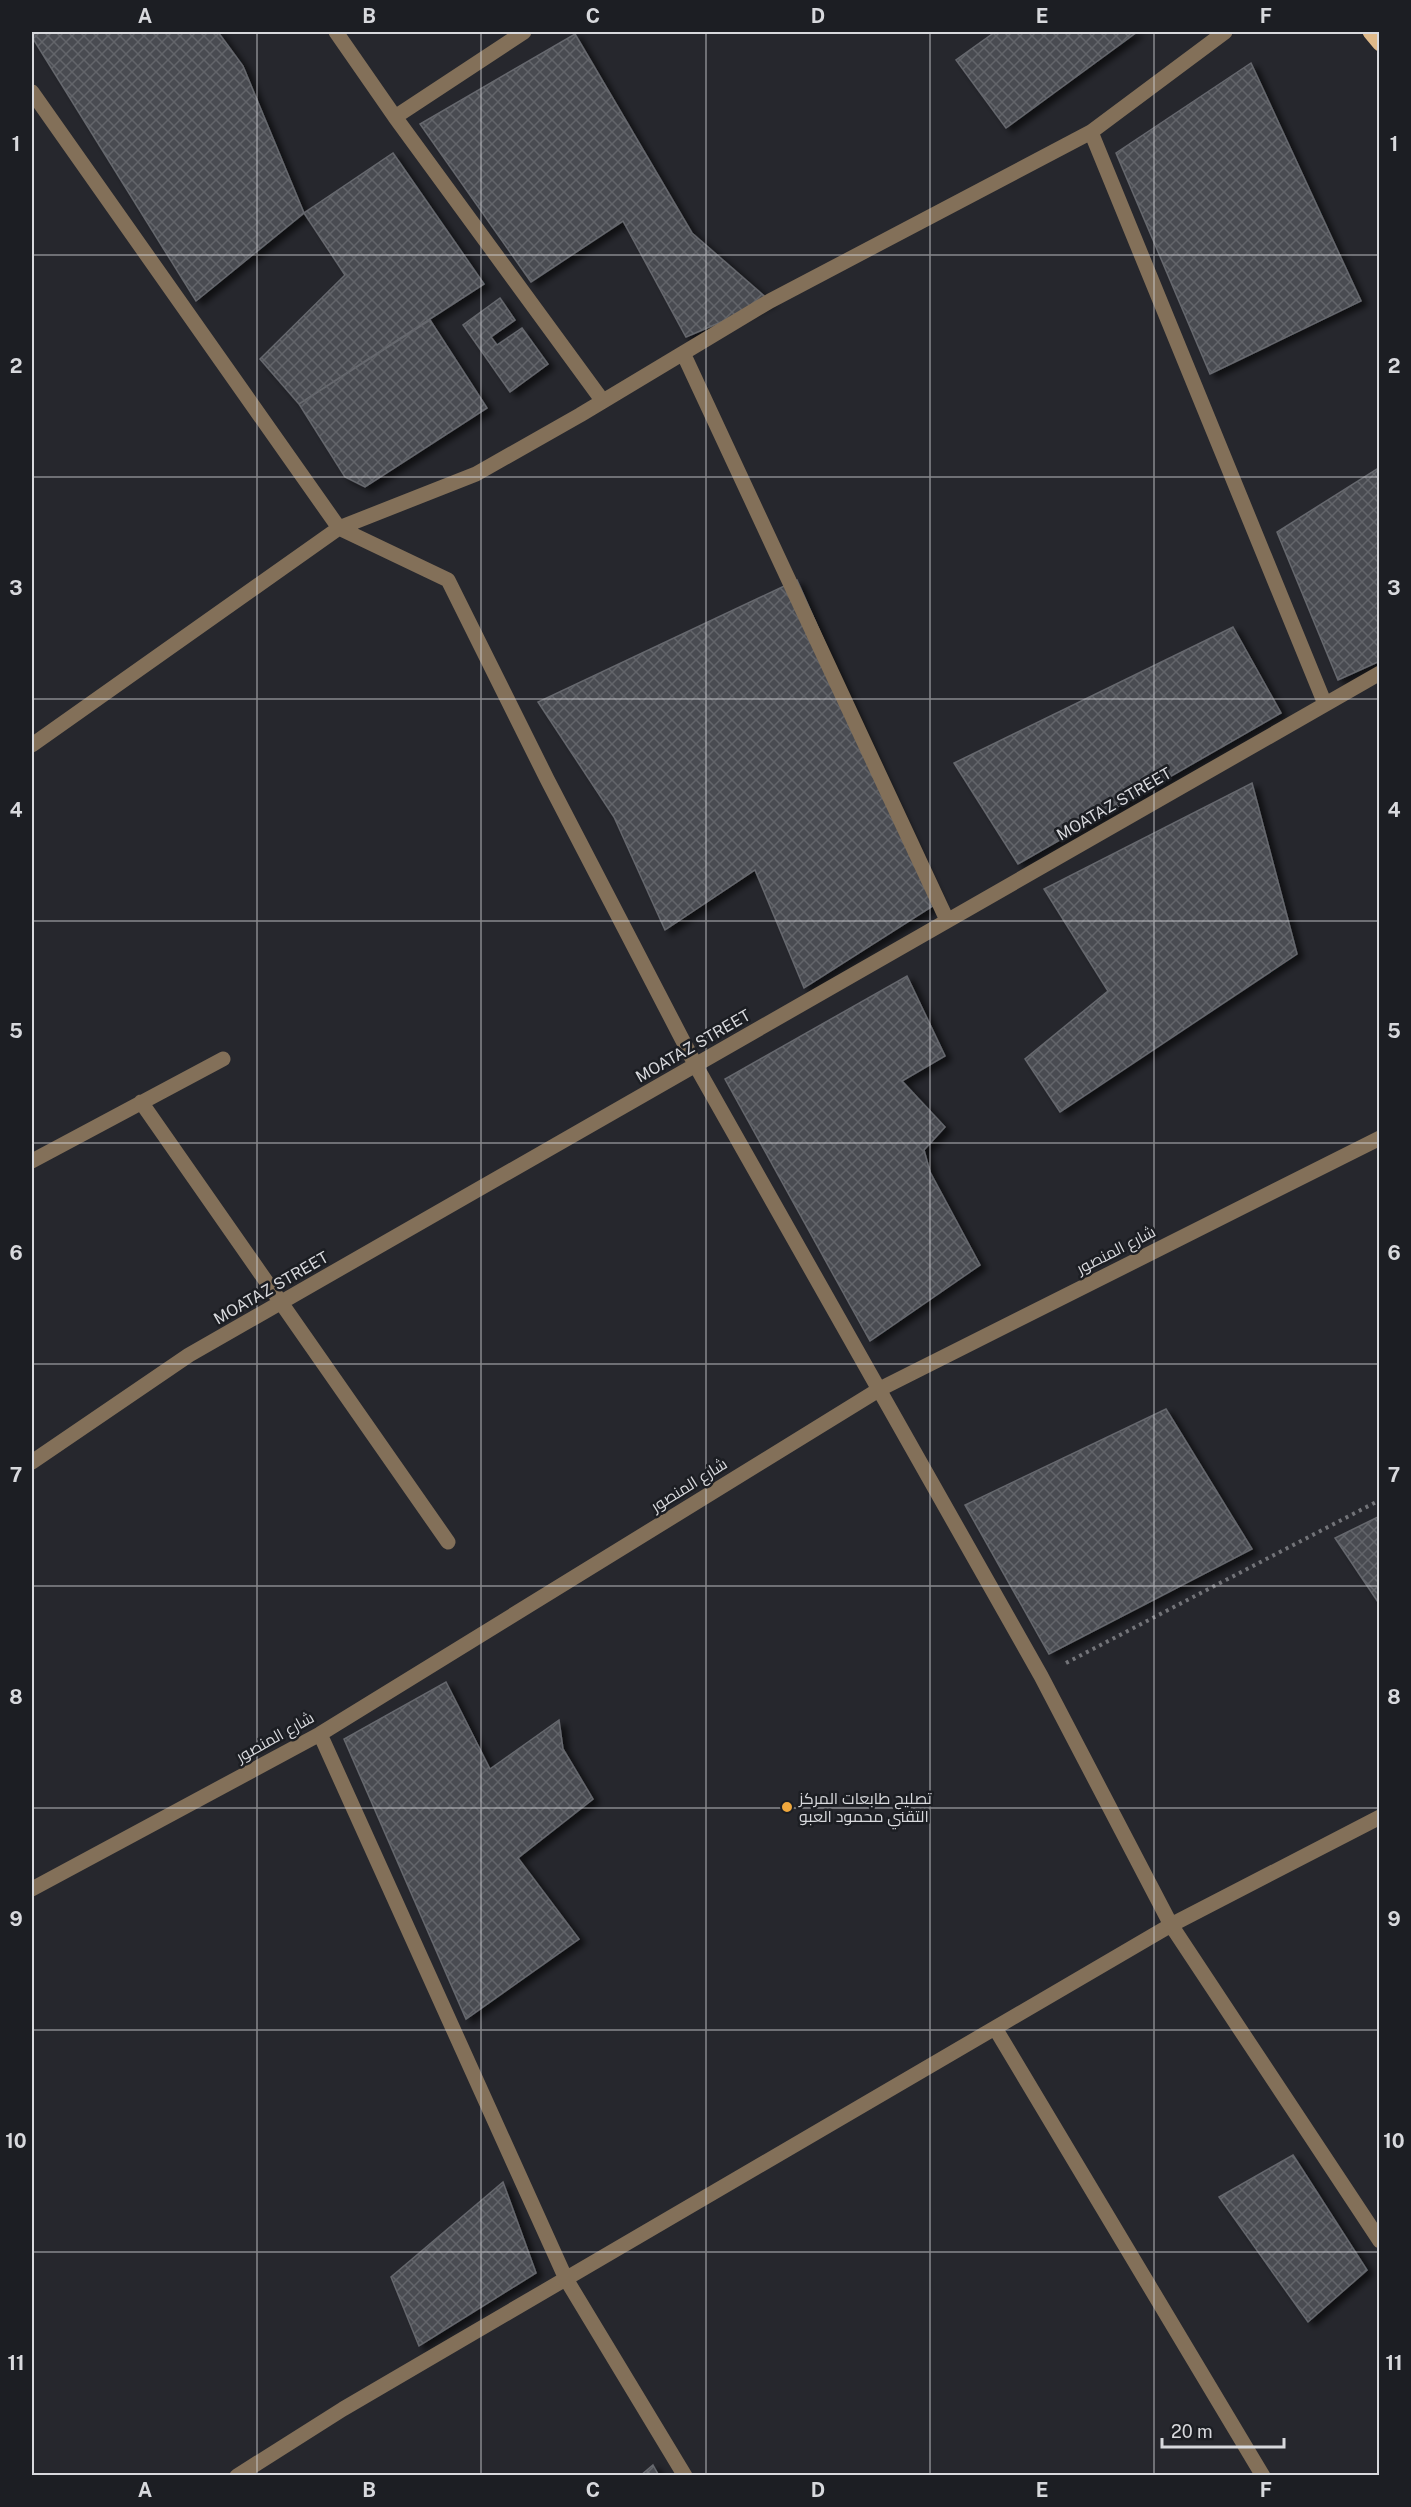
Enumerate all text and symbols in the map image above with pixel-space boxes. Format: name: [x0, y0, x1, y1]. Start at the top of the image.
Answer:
text: A: [138, 4, 152, 28]
text: B: [362, 4, 376, 28]
text: C: [586, 4, 600, 28]
text: D: [811, 4, 825, 28]
text: E: [1036, 4, 1048, 28]
text: F: [1260, 4, 1272, 28]
text: 1: [12, 132, 20, 156]
text: 1: [1390, 132, 1398, 156]
text: 2: [10, 354, 22, 378]
text: 2: [1388, 354, 1400, 378]
text: 3: [9, 576, 23, 600]
text: 3: [1387, 576, 1401, 600]
street label: MOATAZ STREET: [1053, 763, 1175, 845]
text: 4: [9, 798, 23, 822]
text: 4: [1387, 798, 1401, 822]
street label: MOATAZ STREET: [632, 1005, 754, 1087]
text: 5: [9, 1019, 23, 1043]
text: 5: [1387, 1019, 1401, 1043]
street label: شارع المنصور: [1072, 1222, 1160, 1280]
text: 6: [9, 1241, 23, 1265]
text: 6: [1387, 1241, 1401, 1265]
street label: MOATAZ STREET: [210, 1247, 332, 1329]
street label: شارع المنصور: [647, 1454, 732, 1518]
text: 7: [10, 1463, 22, 1487]
text: 7: [1388, 1463, 1400, 1487]
text: 8: [9, 1685, 23, 1709]
text: 8: [1387, 1685, 1401, 1709]
street label: شارع المنصور: [232, 1708, 318, 1768]
place label: تصليح طابعات المركز التقني محمود العبو: [798, 1789, 933, 1830]
marker: تصليح طابعات المركز التقني محمود العبو: [780, 1800, 794, 1814]
text: 9: [9, 1907, 23, 1931]
text: 9: [1387, 1907, 1401, 1931]
text: 10: [5, 2129, 27, 2153]
text: 10: [1383, 2129, 1405, 2153]
text: 11: [7, 2351, 25, 2375]
text: 11: [1385, 2351, 1403, 2375]
scale bar: [1162, 2411, 1284, 2449]
text: 20 m: [1171, 2421, 1213, 2442]
text: A: [138, 2478, 152, 2502]
text: B: [362, 2478, 376, 2502]
text: C: [586, 2478, 600, 2502]
text: D: [811, 2478, 825, 2502]
text: E: [1036, 2478, 1048, 2502]
text: F: [1260, 2478, 1272, 2502]

